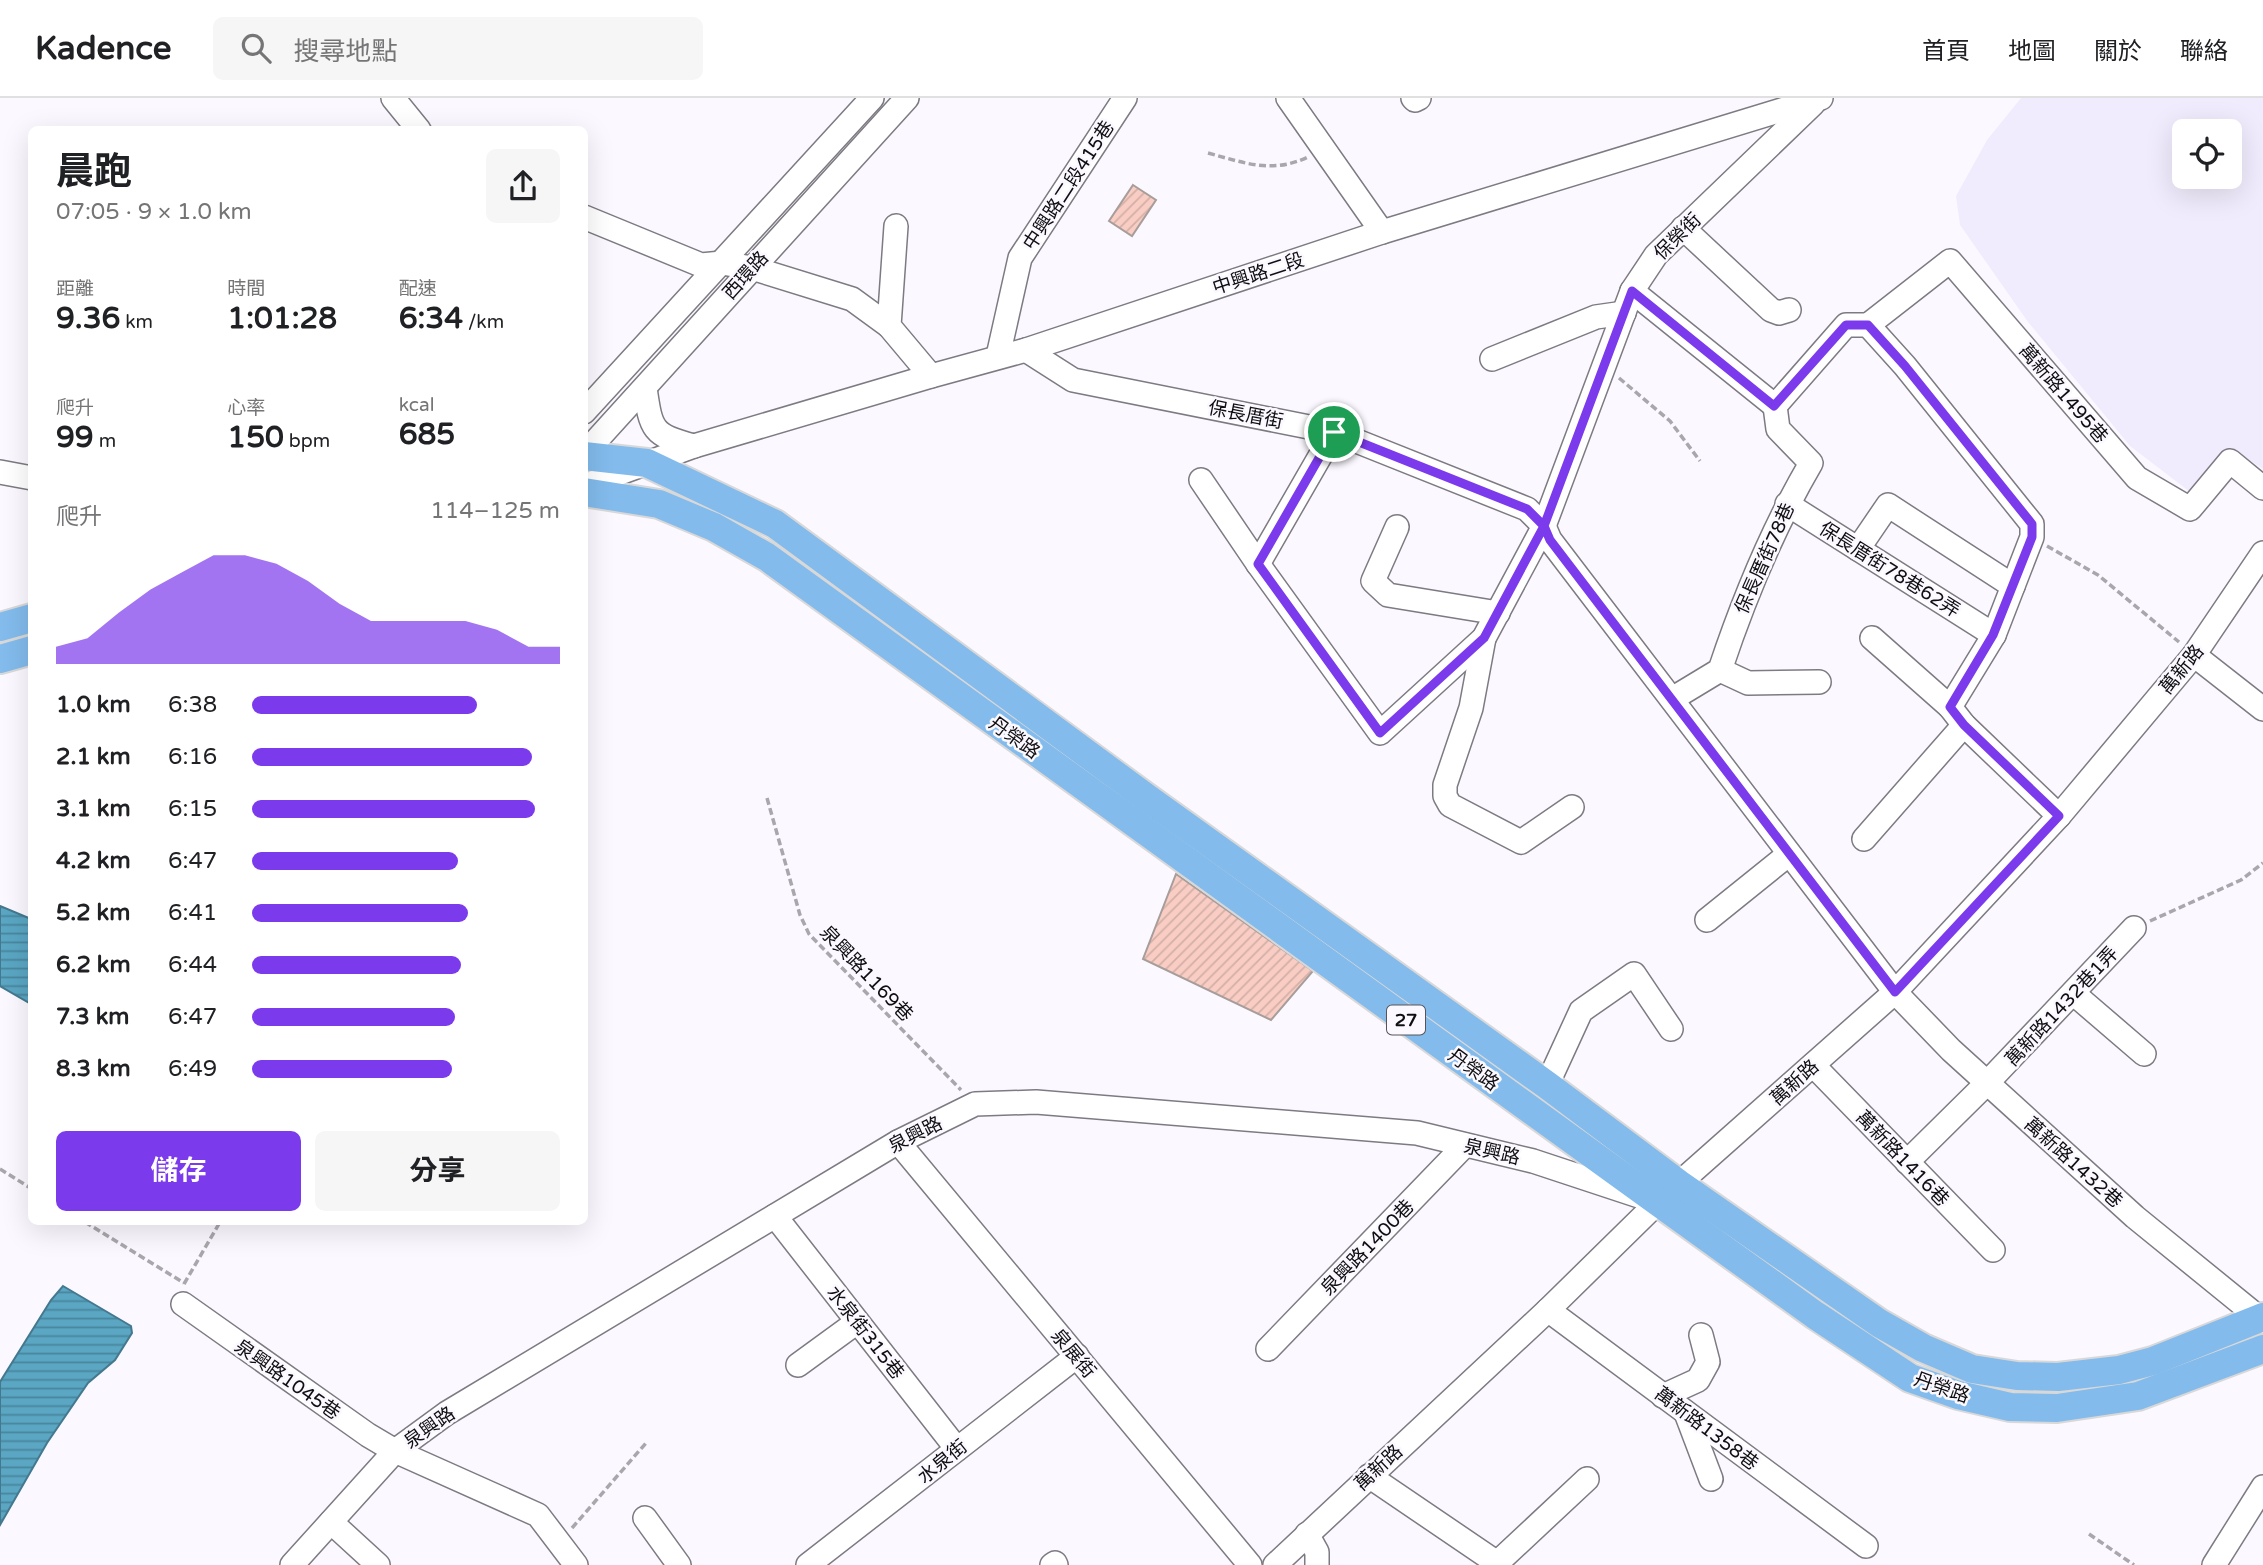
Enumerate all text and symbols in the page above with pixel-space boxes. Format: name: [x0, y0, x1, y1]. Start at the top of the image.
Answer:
search box: [213, 17, 703, 80]
text: Kadence: [35, 29, 171, 68]
icon: search: [237, 29, 275, 67]
text: 搜尋地點: [293, 36, 397, 67]
text: 首頁: [1922, 37, 1970, 66]
text: 地圖: [2008, 37, 2056, 66]
text: 關於: [2094, 37, 2142, 66]
text: 聯絡: [2180, 37, 2228, 66]
street label: 中興路二段415巷: [1019, 117, 1119, 254]
map controls: [2172, 119, 2242, 189]
button: locate: [2172, 119, 2242, 189]
text: 晨跑: [56, 149, 132, 195]
button: share: [486, 149, 560, 223]
text: 07:05 · 9 × 1.0 km: [56, 198, 252, 226]
street label: 保榮街: [1650, 209, 1706, 265]
street label: 西環路: [718, 247, 773, 304]
street label: 中興路二段: [1210, 249, 1307, 299]
text: 距離: [56, 278, 94, 300]
text: 時間: [227, 278, 265, 300]
text: 配速: [399, 278, 437, 300]
text: 9.36: [56, 300, 120, 337]
text: 1:01:28: [227, 300, 337, 337]
text: 6:34: [399, 300, 463, 337]
text: km: [120, 311, 153, 333]
text: /km: [463, 311, 504, 333]
street label: 萬新路1495巷: [2014, 340, 2112, 448]
text: kcal: [399, 394, 434, 416]
text: 爬升: [56, 397, 94, 419]
text: 心率: [227, 397, 265, 419]
street label: 保長厝街: [1206, 397, 1285, 433]
pin: [1304, 402, 1364, 462]
icon: arrive: [1315, 413, 1353, 451]
text: 685: [399, 416, 455, 453]
text: 99: [56, 419, 94, 456]
text: 150: [227, 419, 284, 456]
text: m: [94, 430, 116, 452]
text: bpm: [284, 430, 330, 452]
text: 114–125 m: [430, 497, 560, 525]
street label: 保長厝街78巷: [1731, 500, 1799, 617]
text: 爬升: [56, 503, 102, 531]
street label: 保長厝街78巷62弄: [1815, 518, 1964, 622]
street label: 萬新路: [2155, 641, 2208, 699]
text: 1.0 km: [56, 691, 131, 719]
text: 6:38: [168, 691, 217, 719]
street label: 丹榮路: [985, 712, 1044, 763]
text: 2.1 km: [56, 743, 131, 771]
text: 6:16: [168, 743, 217, 771]
text: 3.1 km: [56, 795, 131, 823]
text: 6:15: [168, 795, 217, 823]
text: 4.2 km: [56, 847, 131, 875]
text: 6:47: [168, 847, 217, 875]
text: 5.2 km: [56, 899, 130, 927]
text: 6:41: [168, 899, 217, 927]
street label: 泉興路1169巷: [815, 922, 917, 1026]
street label: 萬新路1432巷1弄: [2001, 943, 2123, 1071]
text: 6.2 km: [56, 951, 131, 979]
text: 6:44: [168, 951, 217, 979]
text: 7.3 km: [56, 1003, 129, 1031]
text: 6:47: [168, 1003, 217, 1031]
road number: 27: [1387, 1006, 1425, 1035]
street label: 丹榮路: [1444, 1044, 1503, 1095]
text: 8.3 km: [56, 1055, 131, 1083]
text: 6:49: [168, 1055, 217, 1083]
street label: 萬新路: [1766, 1055, 1823, 1110]
street label: 萬新路1416巷: [1851, 1107, 1953, 1211]
street label: 泉興路: [885, 1112, 946, 1158]
street label: 萬新路1432巷: [2020, 1113, 2127, 1212]
button: 儲存: [56, 1131, 301, 1211]
button: 分享: [315, 1131, 560, 1211]
street label: 泉興路: [1462, 1135, 1522, 1169]
street label: 泉興路1400巷: [1317, 1196, 1419, 1300]
street label: 水泉街315巷: [822, 1282, 908, 1383]
street label: 泉展街: [1046, 1325, 1100, 1383]
street label: 泉興路1045巷: [230, 1335, 344, 1424]
street label: 丹榮路: [1911, 1368, 1972, 1408]
street label: 萬新路1358巷: [1650, 1383, 1762, 1475]
street label: 泉興路: [400, 1402, 459, 1453]
street label: 水泉街: [914, 1435, 972, 1488]
street label: 萬新路: [1350, 1440, 1407, 1495]

